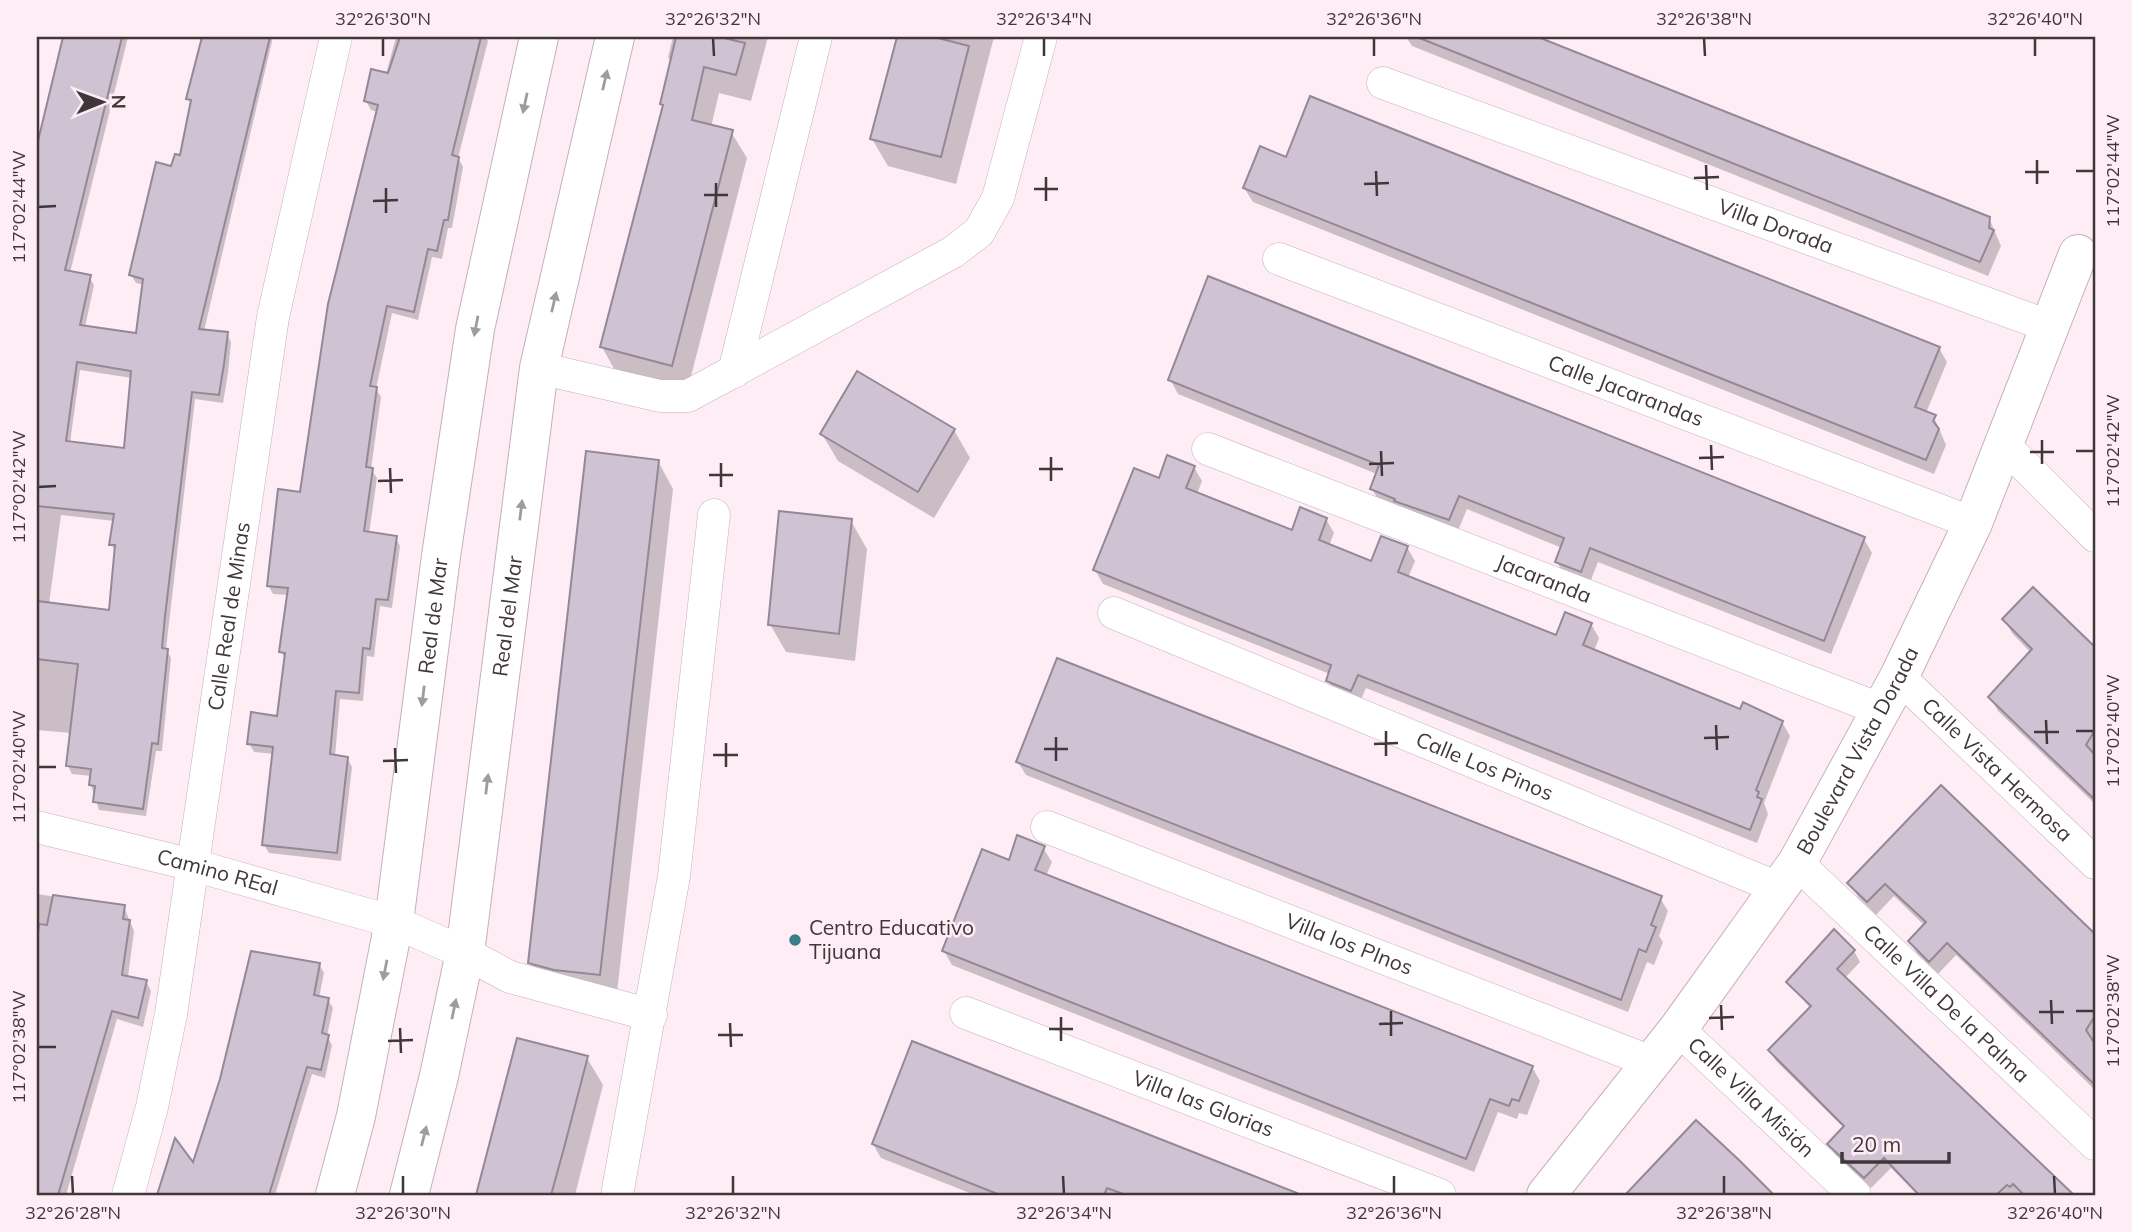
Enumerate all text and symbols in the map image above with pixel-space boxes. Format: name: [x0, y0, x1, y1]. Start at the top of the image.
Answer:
text: 32°26'30"N: [335, 7, 431, 30]
text: 32°26'32"N: [665, 7, 761, 30]
text: 32°26'34"N: [996, 7, 1092, 30]
text: 32°26'36"N: [1326, 7, 1422, 30]
text: 32°26'38"N: [1656, 7, 1752, 30]
text: 32°26'40"N: [1987, 7, 2083, 30]
north arrow: [66, 66, 136, 136]
one-way arrow: [600, 69, 611, 91]
one-way arrow: [519, 92, 530, 114]
text: N: [107, 94, 131, 109]
text: 117°02'44"W: [2101, 114, 2124, 228]
text: 117°02'44"W: [7, 150, 30, 264]
street label: Villa Dorada: [1715, 193, 1837, 258]
one-way arrow: [549, 291, 560, 313]
one-way arrow: [470, 315, 481, 337]
street label: Calle Jacarandas: [1545, 349, 1707, 431]
text: 117°02'42"W: [2101, 394, 2124, 508]
text: 117°02'42"W: [7, 430, 30, 544]
one-way arrow: [516, 499, 527, 521]
street label: Calle Real de Minas: [202, 520, 255, 712]
street label: Jacaranda: [1493, 548, 1595, 608]
street label: Real del Mar: [486, 554, 527, 678]
street label: Real de Mar: [412, 556, 453, 675]
street label: Boulevard Vista Dorada: [1790, 642, 1924, 859]
text: 117°02'40"W: [2101, 674, 2124, 788]
one-way arrow: [418, 686, 429, 708]
street label: Calle Vista Hermosa: [1917, 692, 2078, 847]
text: 117°02'40"W: [7, 710, 30, 824]
street label: Calle Los Pinos: [1412, 726, 1557, 805]
one-way arrow: [481, 773, 492, 795]
street label: Camino REal: [155, 843, 281, 900]
street label: Villa los PInos: [1282, 907, 1417, 980]
place label: Centro Educativo Tijuana: [809, 914, 974, 964]
street label: Calle Villa De la Palma: [1858, 918, 2035, 1087]
marker: Centro Educativo Tijuana: [787, 932, 803, 948]
text: 117°02'38"W: [2101, 954, 2124, 1068]
one-way arrow: [379, 959, 390, 981]
text: 117°02'38"W: [7, 990, 30, 1104]
one-way arrow: [449, 998, 460, 1020]
street label: Calle Villa Misión: [1683, 1031, 1820, 1162]
street label: Villa las Glorias: [1129, 1064, 1278, 1142]
scale bar: [1842, 1120, 1948, 1164]
one-way arrow: [419, 1124, 430, 1146]
text: 20 m: [1852, 1131, 1901, 1157]
text: 32°26'28"N: [25, 1201, 121, 1224]
text: 32°26'30"N: [355, 1201, 451, 1224]
text: 32°26'32"N: [685, 1201, 781, 1224]
text: 32°26'34"N: [1016, 1201, 1112, 1224]
text: 32°26'36"N: [1346, 1201, 1442, 1224]
text: 32°26'38"N: [1676, 1201, 1772, 1224]
text: 32°26'40"N: [2007, 1201, 2103, 1224]

